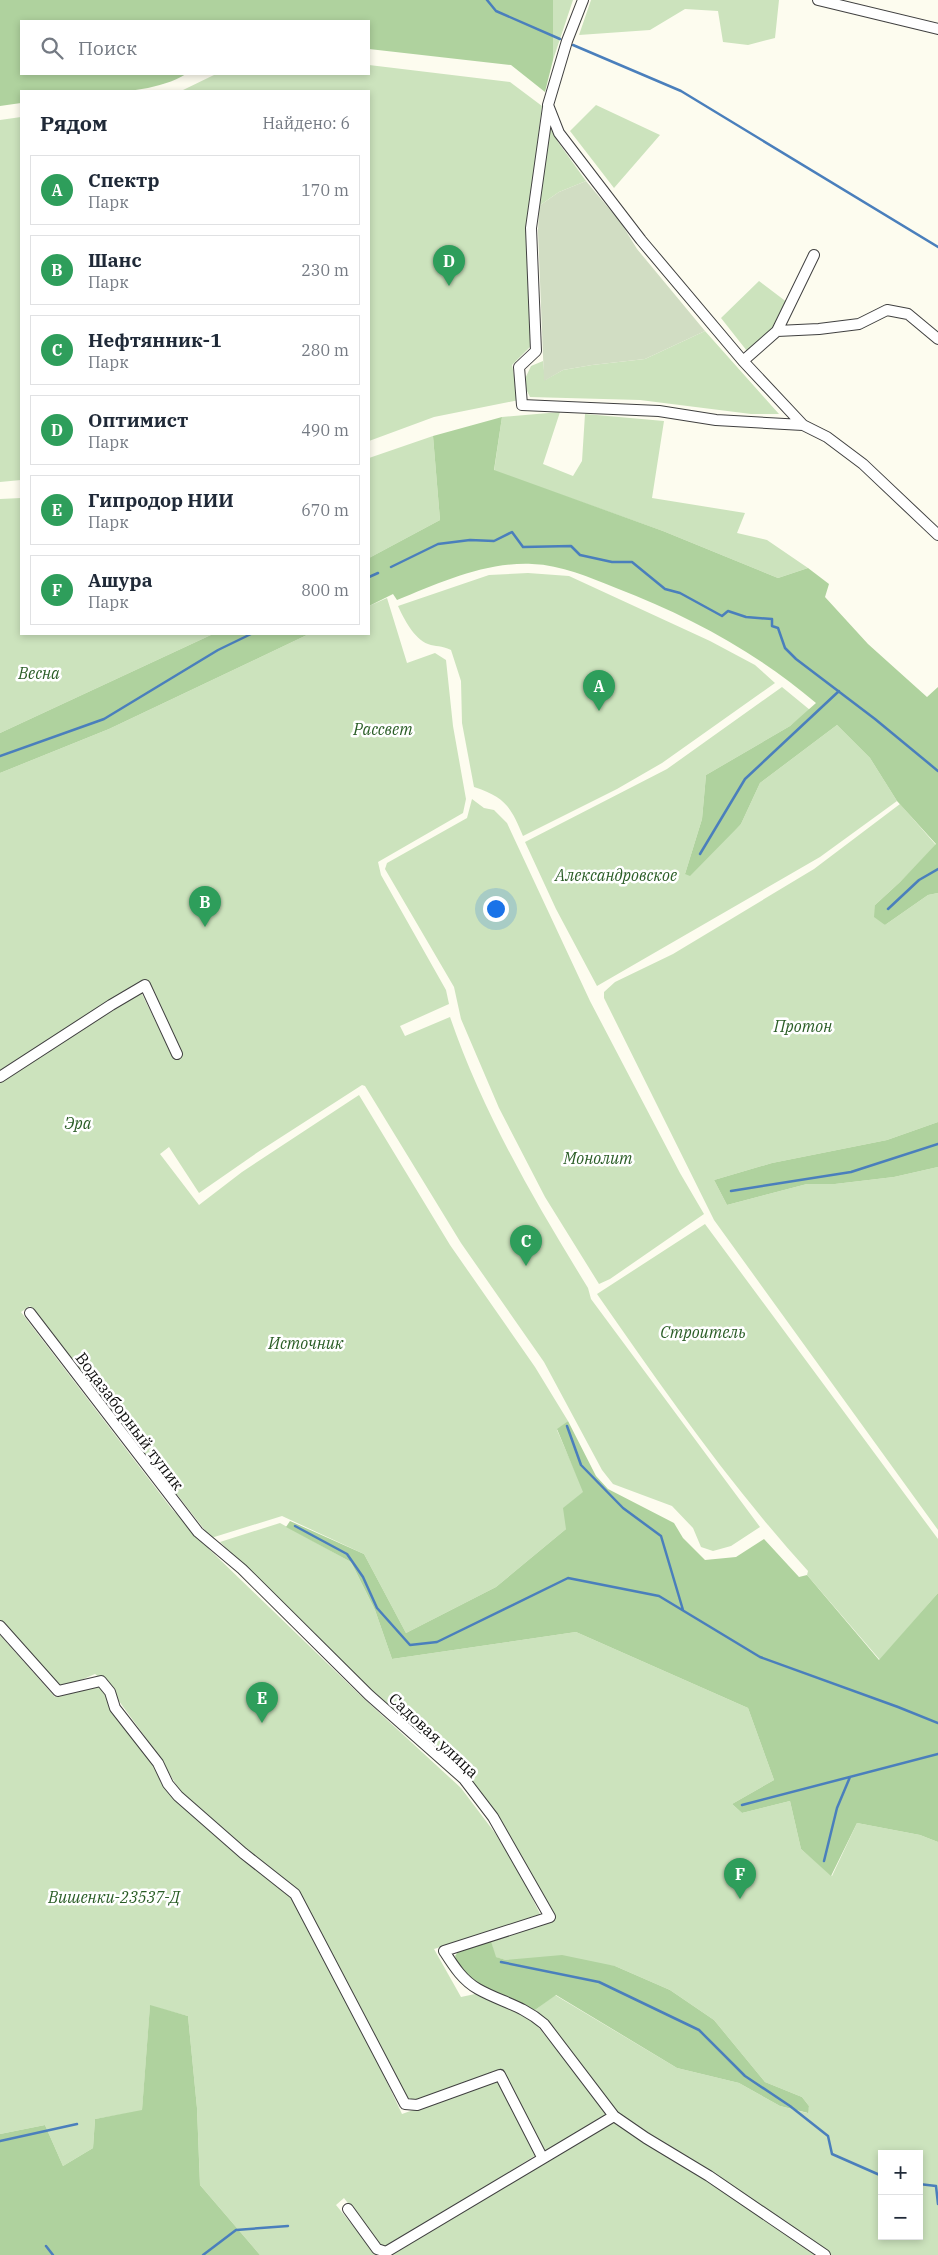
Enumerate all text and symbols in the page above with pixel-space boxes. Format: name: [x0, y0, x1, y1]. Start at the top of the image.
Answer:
search box: [20, 20, 370, 75]
icon: search: [38, 34, 66, 62]
text: Поиск: [78, 36, 137, 60]
text: Рядом: [40, 109, 108, 137]
text: Найдено: 6: [262, 113, 350, 133]
text: Спектр: [88, 168, 160, 192]
text: A: [51, 180, 63, 200]
text: 170 m: [301, 180, 349, 200]
text: Парк: [88, 192, 128, 212]
pin: D: [433, 245, 465, 286]
text: Шанс: [88, 248, 142, 272]
text: B: [51, 260, 63, 280]
text: 230 m: [301, 260, 349, 280]
text: Парк: [88, 272, 128, 292]
text: Нефтянник-1: [88, 328, 222, 352]
text: C: [52, 340, 62, 360]
text: 280 m: [301, 340, 349, 360]
text: Парк: [88, 352, 128, 372]
text: Оптимист: [88, 408, 188, 432]
text: D: [51, 420, 63, 440]
text: 490 m: [301, 420, 349, 440]
text: Парк: [88, 432, 128, 452]
text: Гипродор НИИ: [88, 488, 234, 512]
text: E: [52, 500, 62, 520]
text: 670 m: [301, 500, 349, 520]
text: Парк: [88, 512, 128, 532]
text: Ашура: [88, 568, 153, 592]
text: F: [52, 580, 62, 600]
text: 800 m: [301, 580, 349, 600]
text: Парк: [88, 592, 128, 612]
park label: Весна: [17, 663, 60, 683]
pin: A: [583, 670, 615, 711]
park label: Рассвет: [352, 719, 413, 739]
park label: Александровское: [554, 865, 677, 885]
pin: B: [189, 886, 221, 927]
your location: [483, 896, 509, 922]
park label: Протон: [773, 1016, 832, 1036]
park label: Эра: [65, 1113, 92, 1133]
park label: Монолит: [562, 1148, 633, 1168]
pin: C: [510, 1225, 542, 1266]
park label: Строитель: [660, 1322, 746, 1342]
park label: Источник: [267, 1333, 344, 1353]
street label: Водазаборный тупик: [72, 1348, 189, 1494]
pin: E: [246, 1682, 278, 1723]
street label: Садовая улица: [385, 1688, 483, 1782]
pin: F: [724, 1858, 756, 1899]
park label: Вишенки-23537-Д: [47, 1887, 181, 1907]
map controls: [878, 2150, 923, 2240]
button: +: [878, 2150, 923, 2195]
button: −: [878, 2195, 923, 2240]

